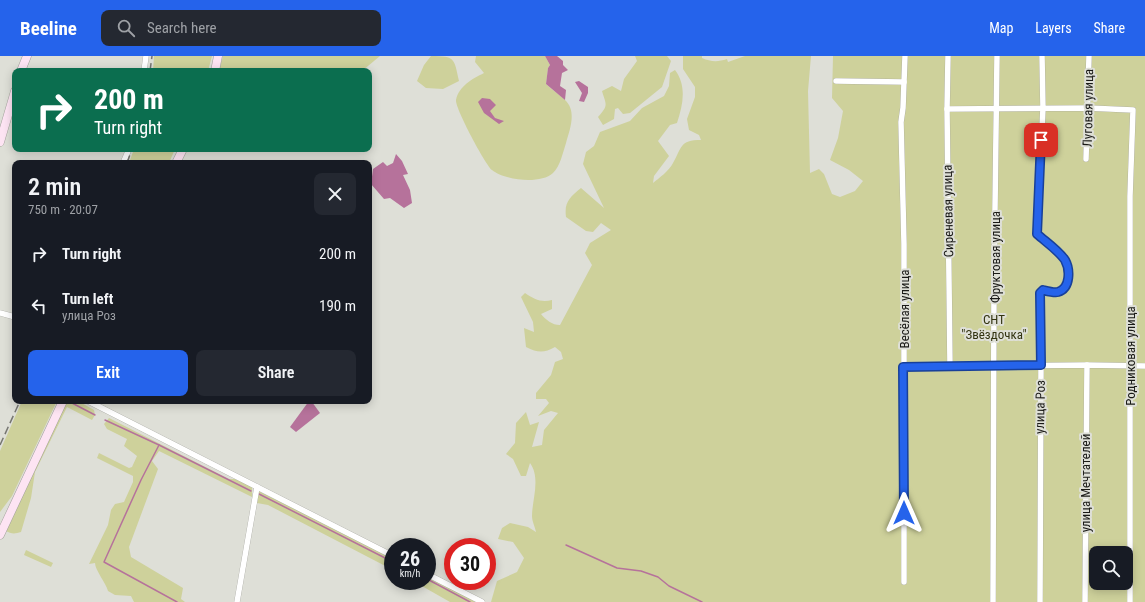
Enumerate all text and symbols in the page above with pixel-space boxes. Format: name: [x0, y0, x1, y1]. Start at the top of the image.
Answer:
search box: [101, 10, 381, 46]
text: Beeline: [20, 17, 77, 40]
icon: search: [115, 17, 137, 39]
text: Search here: [147, 19, 217, 37]
text: Map: [989, 20, 1013, 36]
text: Layers: [1035, 20, 1072, 36]
text: Share: [1094, 20, 1125, 36]
street label: Луговая улица: [1080, 69, 1096, 147]
text: 200 m: [94, 83, 164, 116]
icon: right: [28, 84, 80, 136]
text: Turn right: [94, 117, 162, 138]
pin: [1024, 123, 1058, 157]
icon: arrive: [1030, 129, 1052, 151]
street label: Сиреневая улица: [940, 165, 956, 257]
text: 2 min: [28, 173, 81, 201]
button: close: [314, 173, 356, 215]
text: 750 m · 20:07: [28, 202, 98, 217]
street label: Фруктовая улица: [988, 211, 1003, 303]
icon: right: [28, 243, 50, 265]
text: Turn right: [62, 245, 121, 263]
text: 200 m: [319, 245, 356, 263]
street label: Весёлая улица: [897, 270, 912, 348]
text: Turn left: [62, 290, 113, 308]
icon: left: [28, 295, 50, 317]
text: 190 m: [319, 297, 356, 315]
street label: Родниковая улица: [1123, 306, 1138, 406]
text: улица Роз: [62, 308, 116, 323]
park label: СНТ "Звёздочка": [961, 312, 1027, 342]
button: Exit: [28, 350, 188, 396]
button: Share: [196, 350, 356, 396]
street label: улица Роз: [1032, 380, 1048, 434]
street label: улица Мечтателей: [1078, 434, 1093, 532]
position arrow: [883, 492, 925, 534]
speed limit sign: 30: [444, 538, 496, 590]
map controls: [1089, 546, 1133, 590]
button: search: [1089, 546, 1133, 590]
text: 26: [400, 547, 420, 571]
text: km/h: [400, 568, 420, 579]

